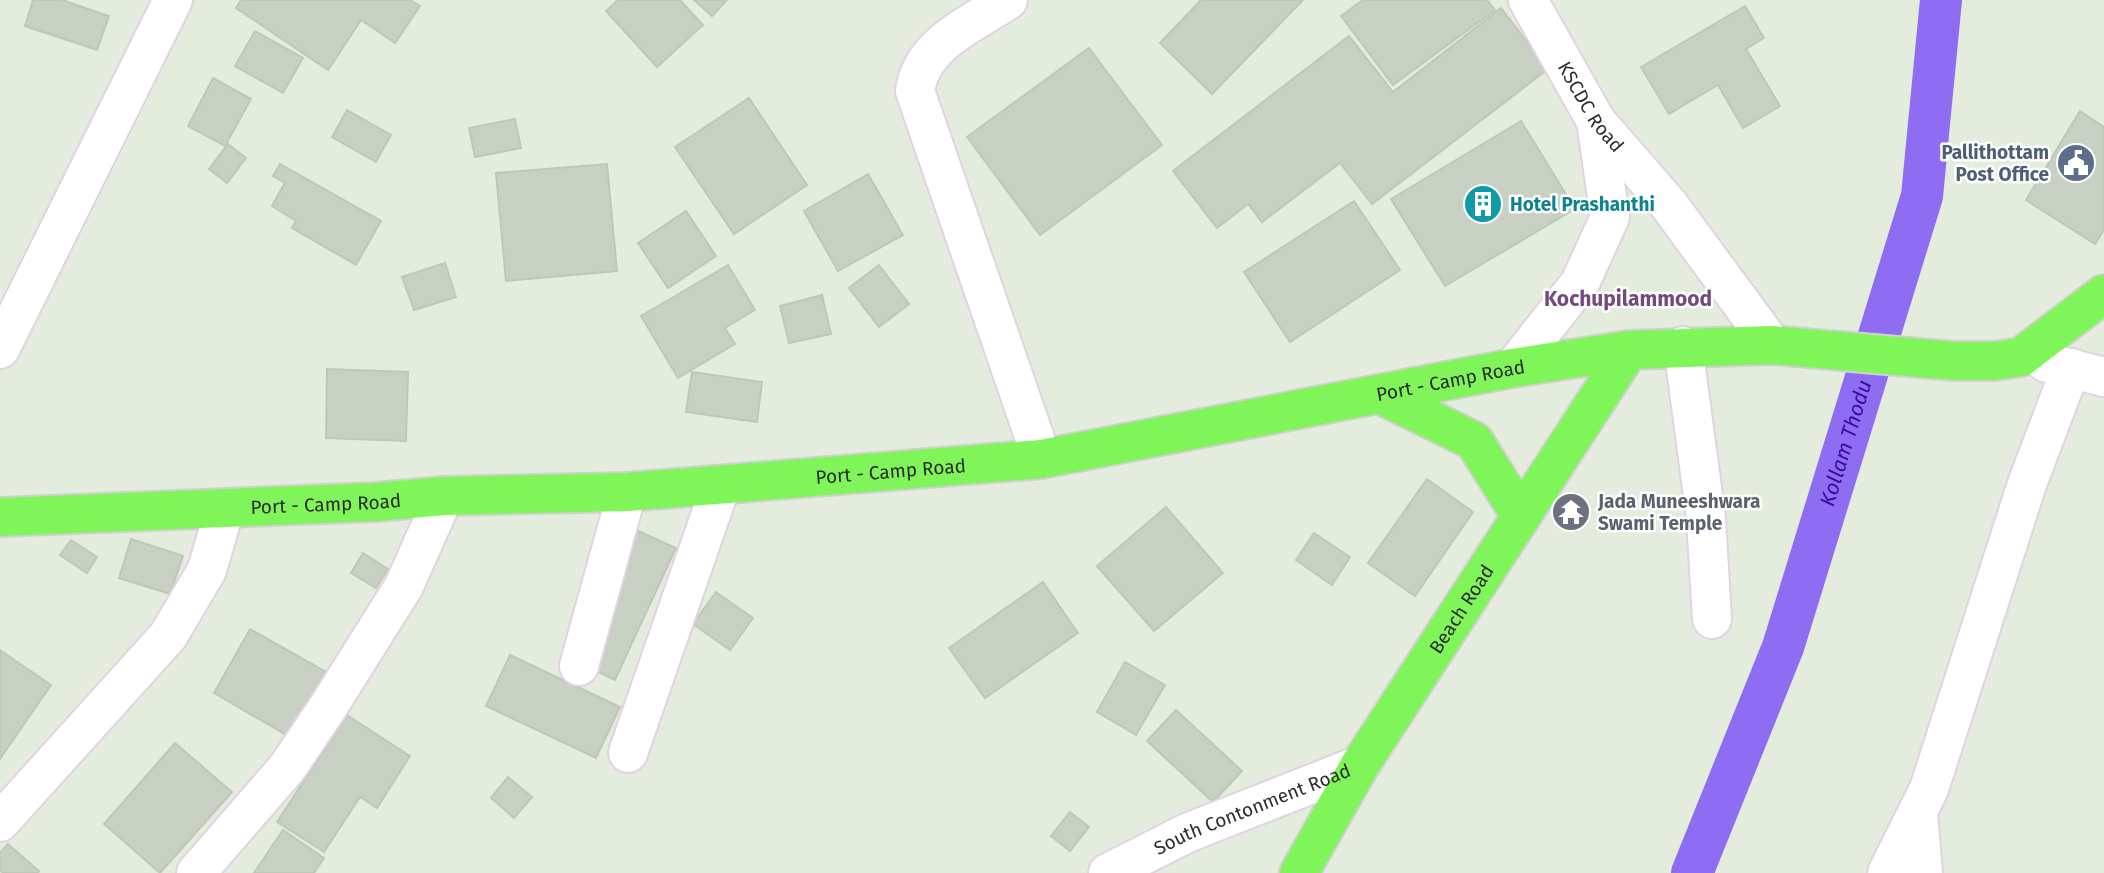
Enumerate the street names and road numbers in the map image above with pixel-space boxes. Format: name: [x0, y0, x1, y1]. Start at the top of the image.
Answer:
street label: KSCDC Road: [1553, 57, 1629, 157]
street label: Port - Camp Road: [1374, 355, 1526, 406]
street label: Port - Camp Road: [815, 454, 967, 489]
street label: Port - Camp Road: [250, 489, 402, 519]
street label: Beach Road: [1424, 561, 1499, 658]
street label: South Contonment Road: [1150, 759, 1354, 860]

